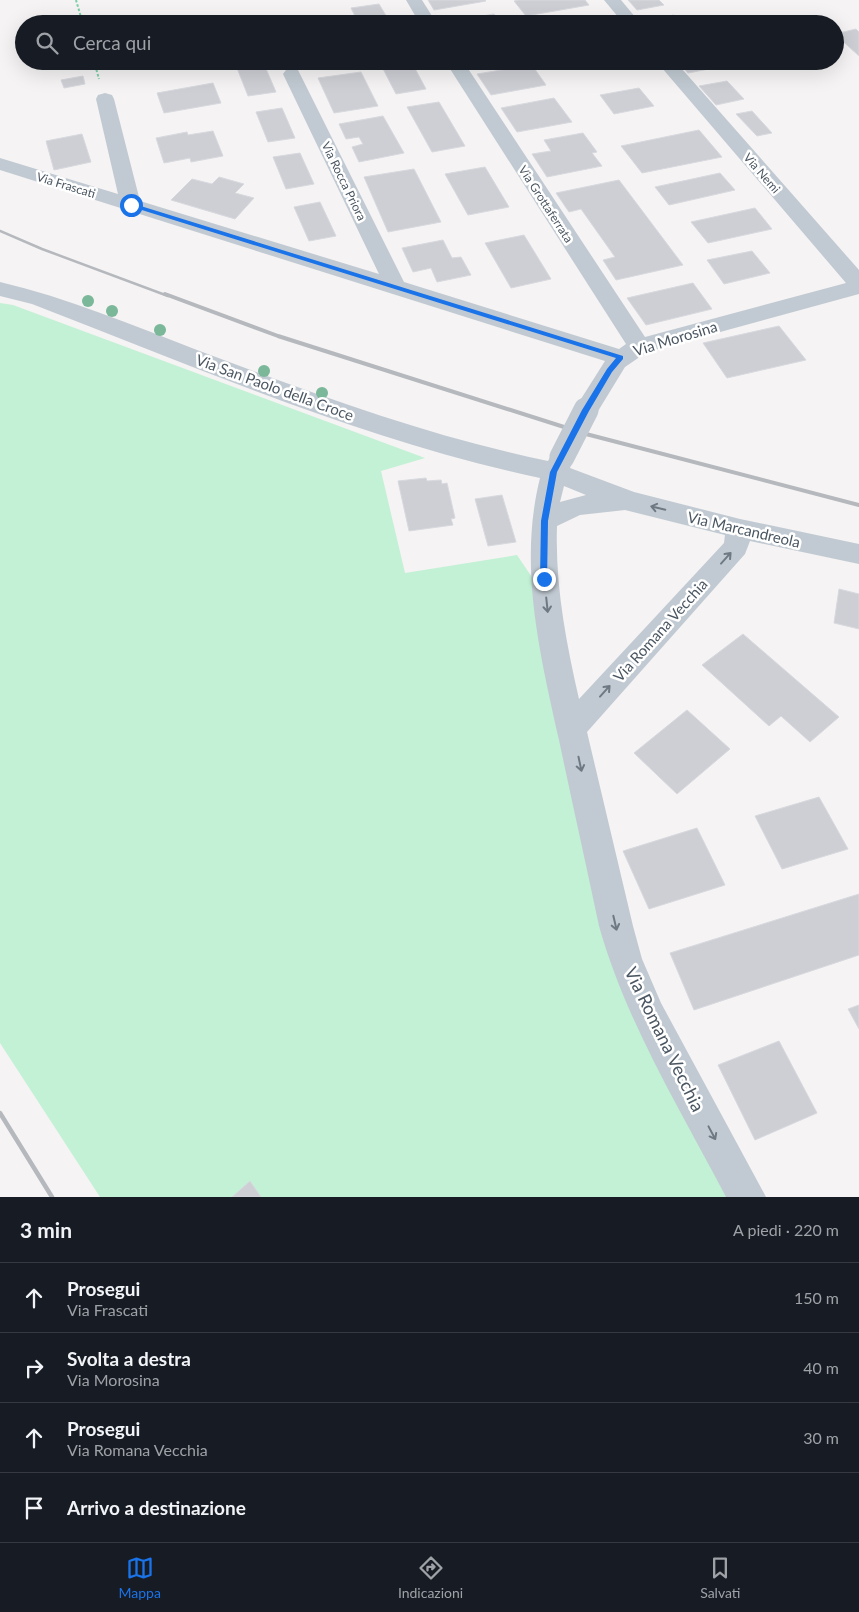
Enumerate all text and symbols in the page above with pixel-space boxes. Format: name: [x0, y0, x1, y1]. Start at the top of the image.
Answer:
search box: [15, 15, 844, 70]
icon: search: [33, 29, 61, 57]
text: Cerca qui: [73, 31, 151, 54]
street label: Via Rocca Priora: [318, 139, 370, 223]
street label: Via Nemi: [741, 150, 784, 196]
street label: Via Grottaferrata: [516, 163, 576, 245]
street label: Via Frascati: [35, 169, 97, 201]
route start: [120, 194, 143, 217]
street label: Via Morosina: [631, 317, 719, 359]
street label: Via San Paolo della Croce: [194, 350, 356, 424]
one-way arrow: [650, 503, 666, 512]
street label: Via Marcandreola: [686, 507, 802, 551]
one-way arrow: [720, 552, 732, 565]
route end: [533, 568, 556, 591]
street label: Via Romana Vecchia: [609, 575, 711, 685]
one-way arrow: [542, 597, 552, 613]
one-way arrow: [599, 685, 611, 698]
one-way arrow: [576, 756, 585, 772]
one-way arrow: [611, 914, 620, 930]
street label: Via Romana Vecchia: [620, 963, 710, 1115]
one-way arrow: [708, 1125, 717, 1140]
text: 3 min: [20, 1217, 72, 1242]
text: A piedi · 220 m: [733, 1220, 839, 1239]
text: Prosegui: [67, 1277, 140, 1300]
icon: ahead: [20, 1284, 48, 1312]
text: 150 m: [794, 1288, 839, 1307]
text: Via Frascati: [67, 1300, 148, 1319]
text: Svolta a destra: [67, 1347, 191, 1370]
icon: right: [20, 1354, 48, 1382]
text: 40 m: [803, 1358, 839, 1377]
text: Via Morosina: [67, 1370, 160, 1389]
text: Prosegui: [67, 1417, 140, 1440]
icon: ahead: [20, 1424, 48, 1452]
text: 30 m: [803, 1428, 839, 1447]
text: Via Romana Vecchia: [67, 1440, 208, 1459]
icon: arrive: [20, 1494, 48, 1522]
text: Arrivo a destinazione: [67, 1496, 246, 1519]
tab: Mappa: [118, 1554, 161, 1601]
tab: Indicazioni: [398, 1554, 463, 1601]
tab: Salvati: [700, 1554, 740, 1601]

